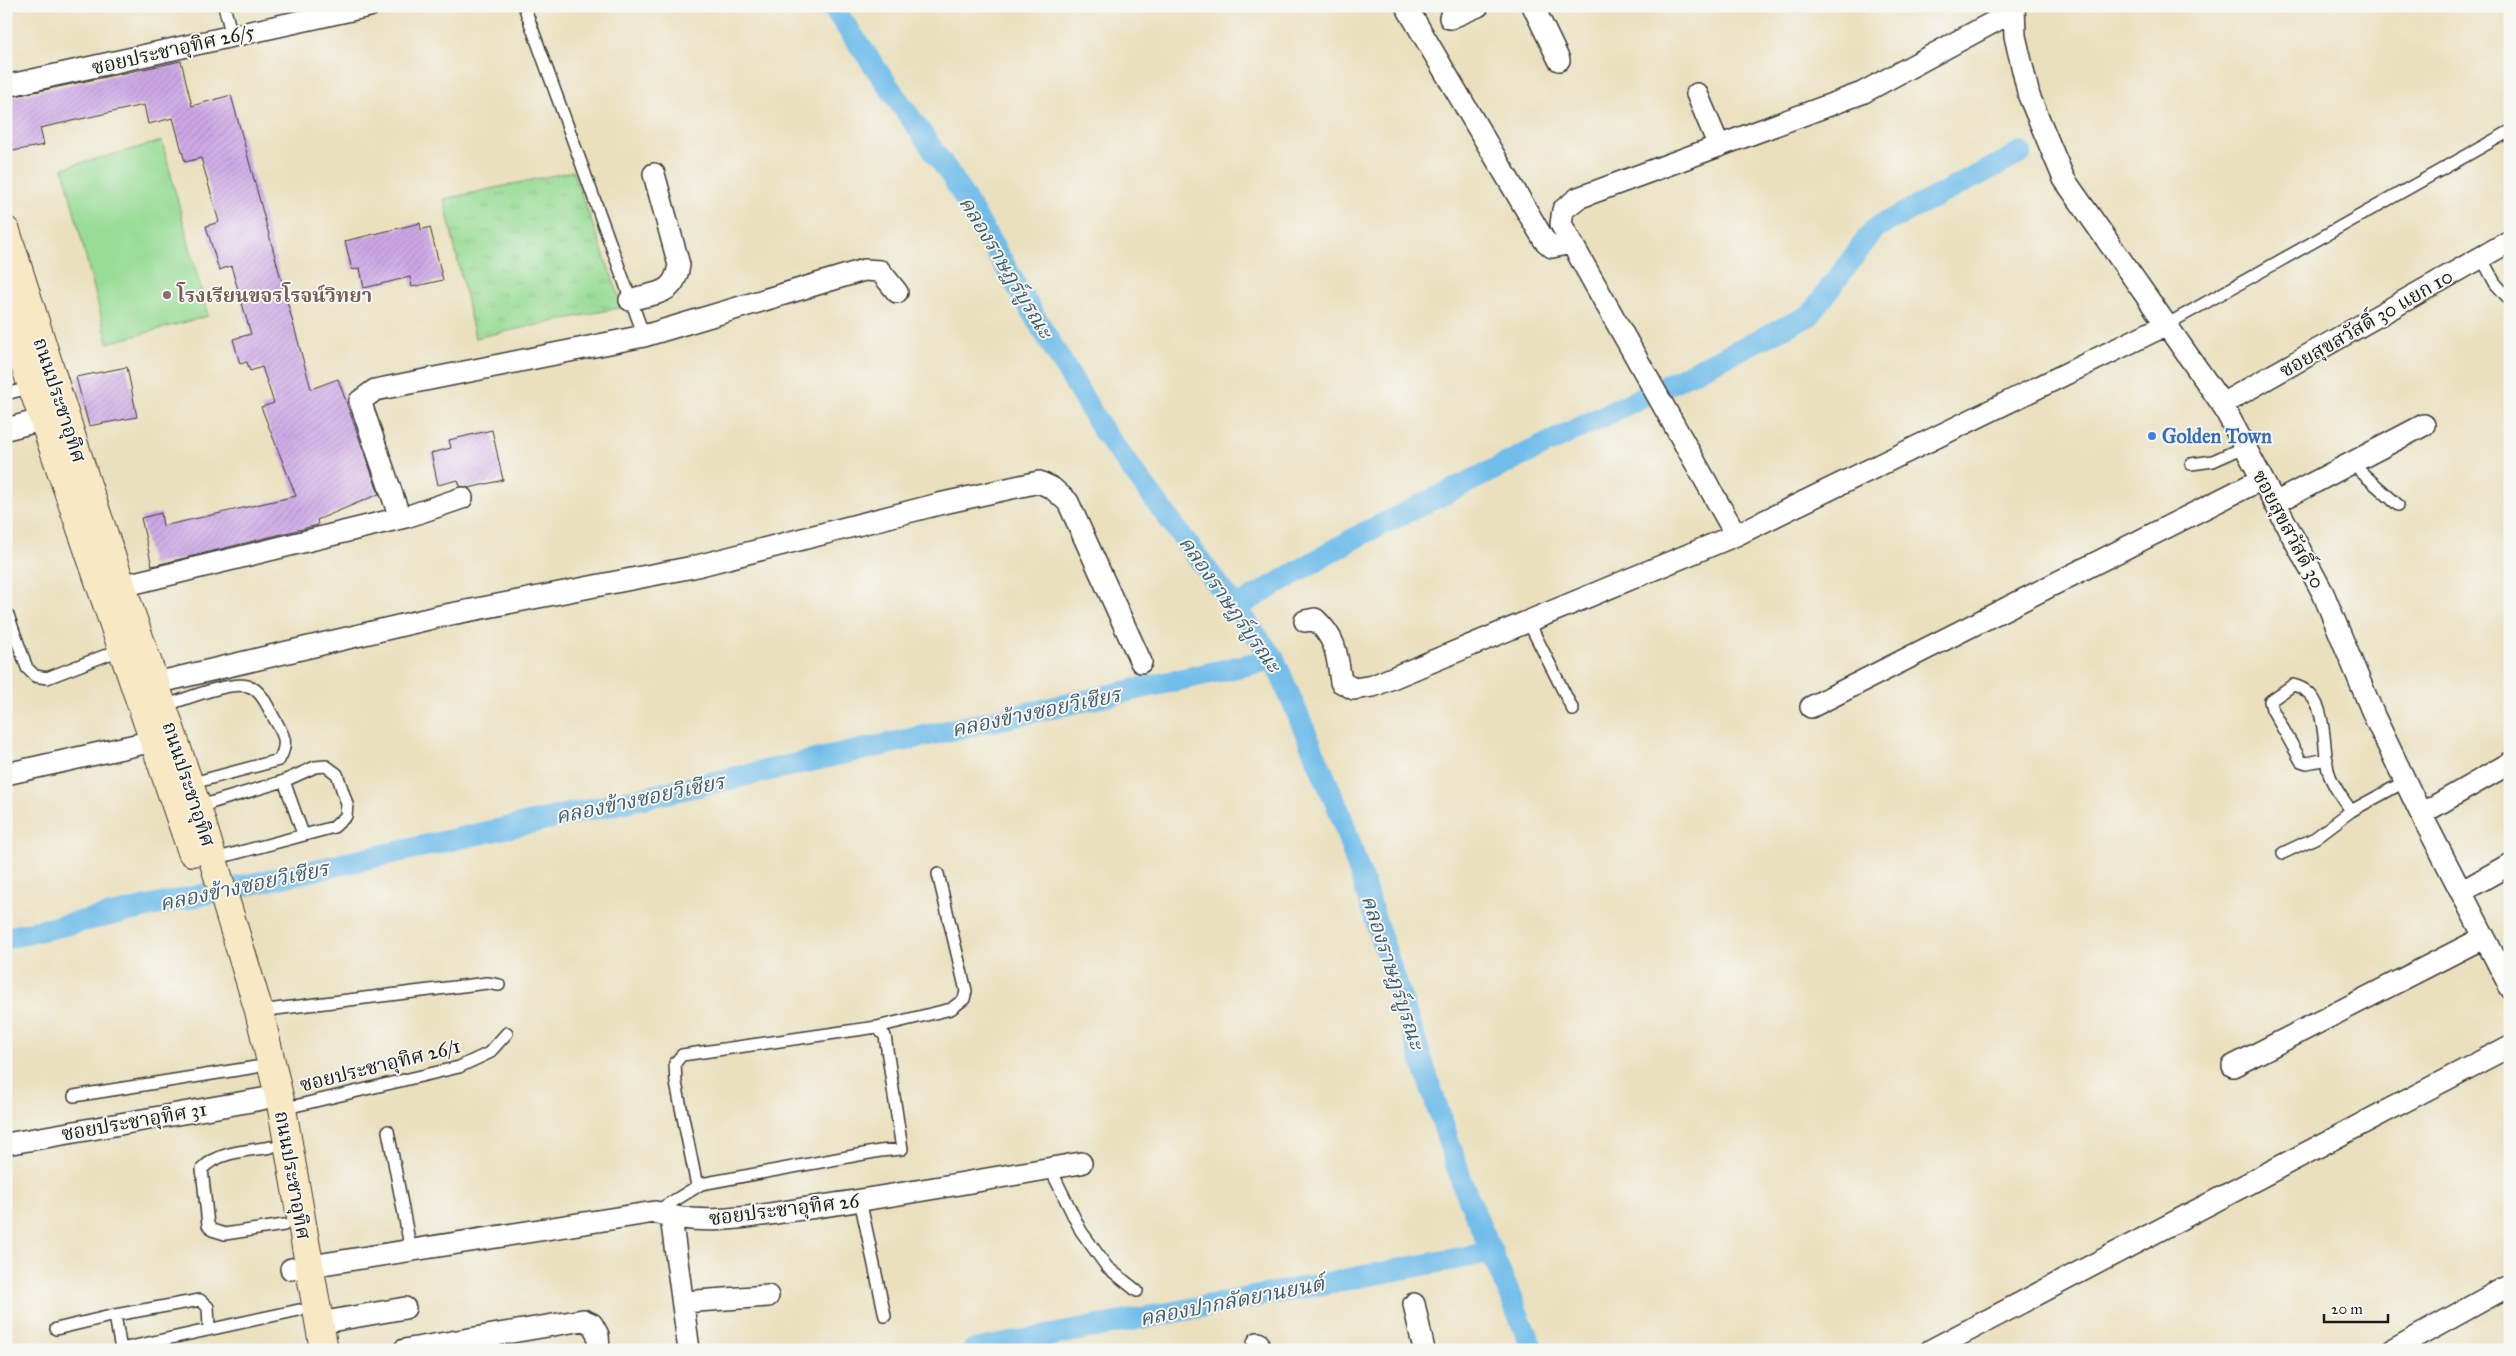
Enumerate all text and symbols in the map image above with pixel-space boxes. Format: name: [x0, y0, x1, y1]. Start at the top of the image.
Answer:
street label: ซอยประชาอุทิศ 26/5: [89, 19, 257, 80]
water label: คลองราษฎร์บูรณะ: [953, 191, 1060, 345]
street label: ซอยสุขสวัสดิ์ 30 แยก 10: [2274, 261, 2457, 383]
place label: โรงเรียนขจรโรจน์วิทยา: [176, 282, 372, 307]
marker: โรงเรียนขจรโรจน์วิทยา: [161, 289, 173, 301]
street label: ถนนประชาอุทิศ: [28, 334, 91, 466]
place label: Golden Town: [2162, 424, 2272, 448]
marker: Golden Town: [2146, 430, 2158, 442]
street label: ซอยสุขสวัสดิ์ 30: [2247, 464, 2333, 593]
water label: คลองราษฎร์บูรณะ: [1172, 531, 1288, 679]
water label: คลองข้างซอยวิเชียร: [949, 681, 1125, 743]
street label: ถนนประชาอุทิศ: [157, 718, 220, 850]
water label: คลองข้างซอยวิเชียร: [553, 768, 729, 830]
water label: คลองข้างซอยวิเชียร: [157, 855, 333, 917]
water label: คลองราษฎร์บูรณะ: [1355, 892, 1431, 1055]
street label: ซอยประชาอุทิศ 26/1: [297, 1033, 463, 1098]
street label: ซอยประชาอุทิศ 31: [59, 1096, 209, 1147]
street label: ถนนประชาอุทิศ: [269, 1109, 316, 1241]
street label: ซอยประชาอุทิศ 26: [707, 1188, 862, 1231]
water label: คลองปากลัดยานยนต์: [1137, 1270, 1330, 1332]
scale bar: [2324, 1291, 2387, 1323]
text: 20 m: [2331, 1300, 2363, 1318]

